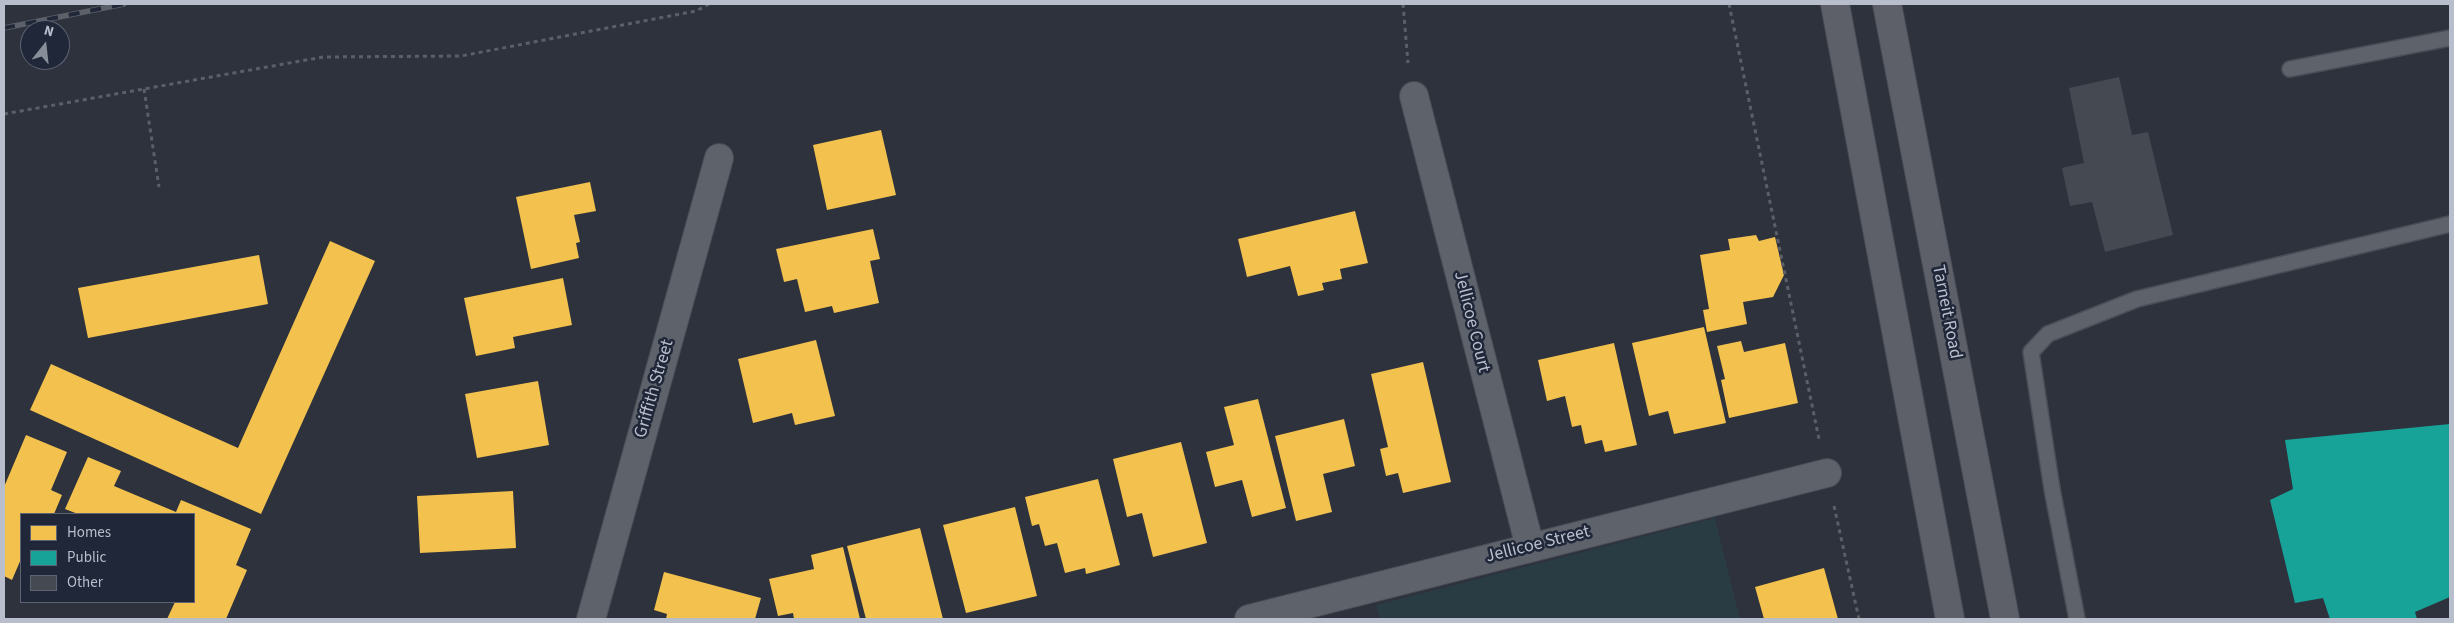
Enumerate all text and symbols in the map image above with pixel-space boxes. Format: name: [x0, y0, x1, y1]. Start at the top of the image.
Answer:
north arrow: [20, 20, 70, 70]
text: N: [42, 21, 56, 42]
street label: Tarneit Road: [1926, 263, 1966, 361]
street label: Jellicoe Court: [1448, 269, 1494, 375]
street label: Griffith Street: [631, 337, 679, 441]
legend: [20, 513, 195, 603]
text: Homes: [67, 522, 111, 543]
street label: Jellicoe Street: [1484, 522, 1592, 568]
text: Public: [67, 547, 106, 568]
text: Other: [67, 572, 103, 593]

